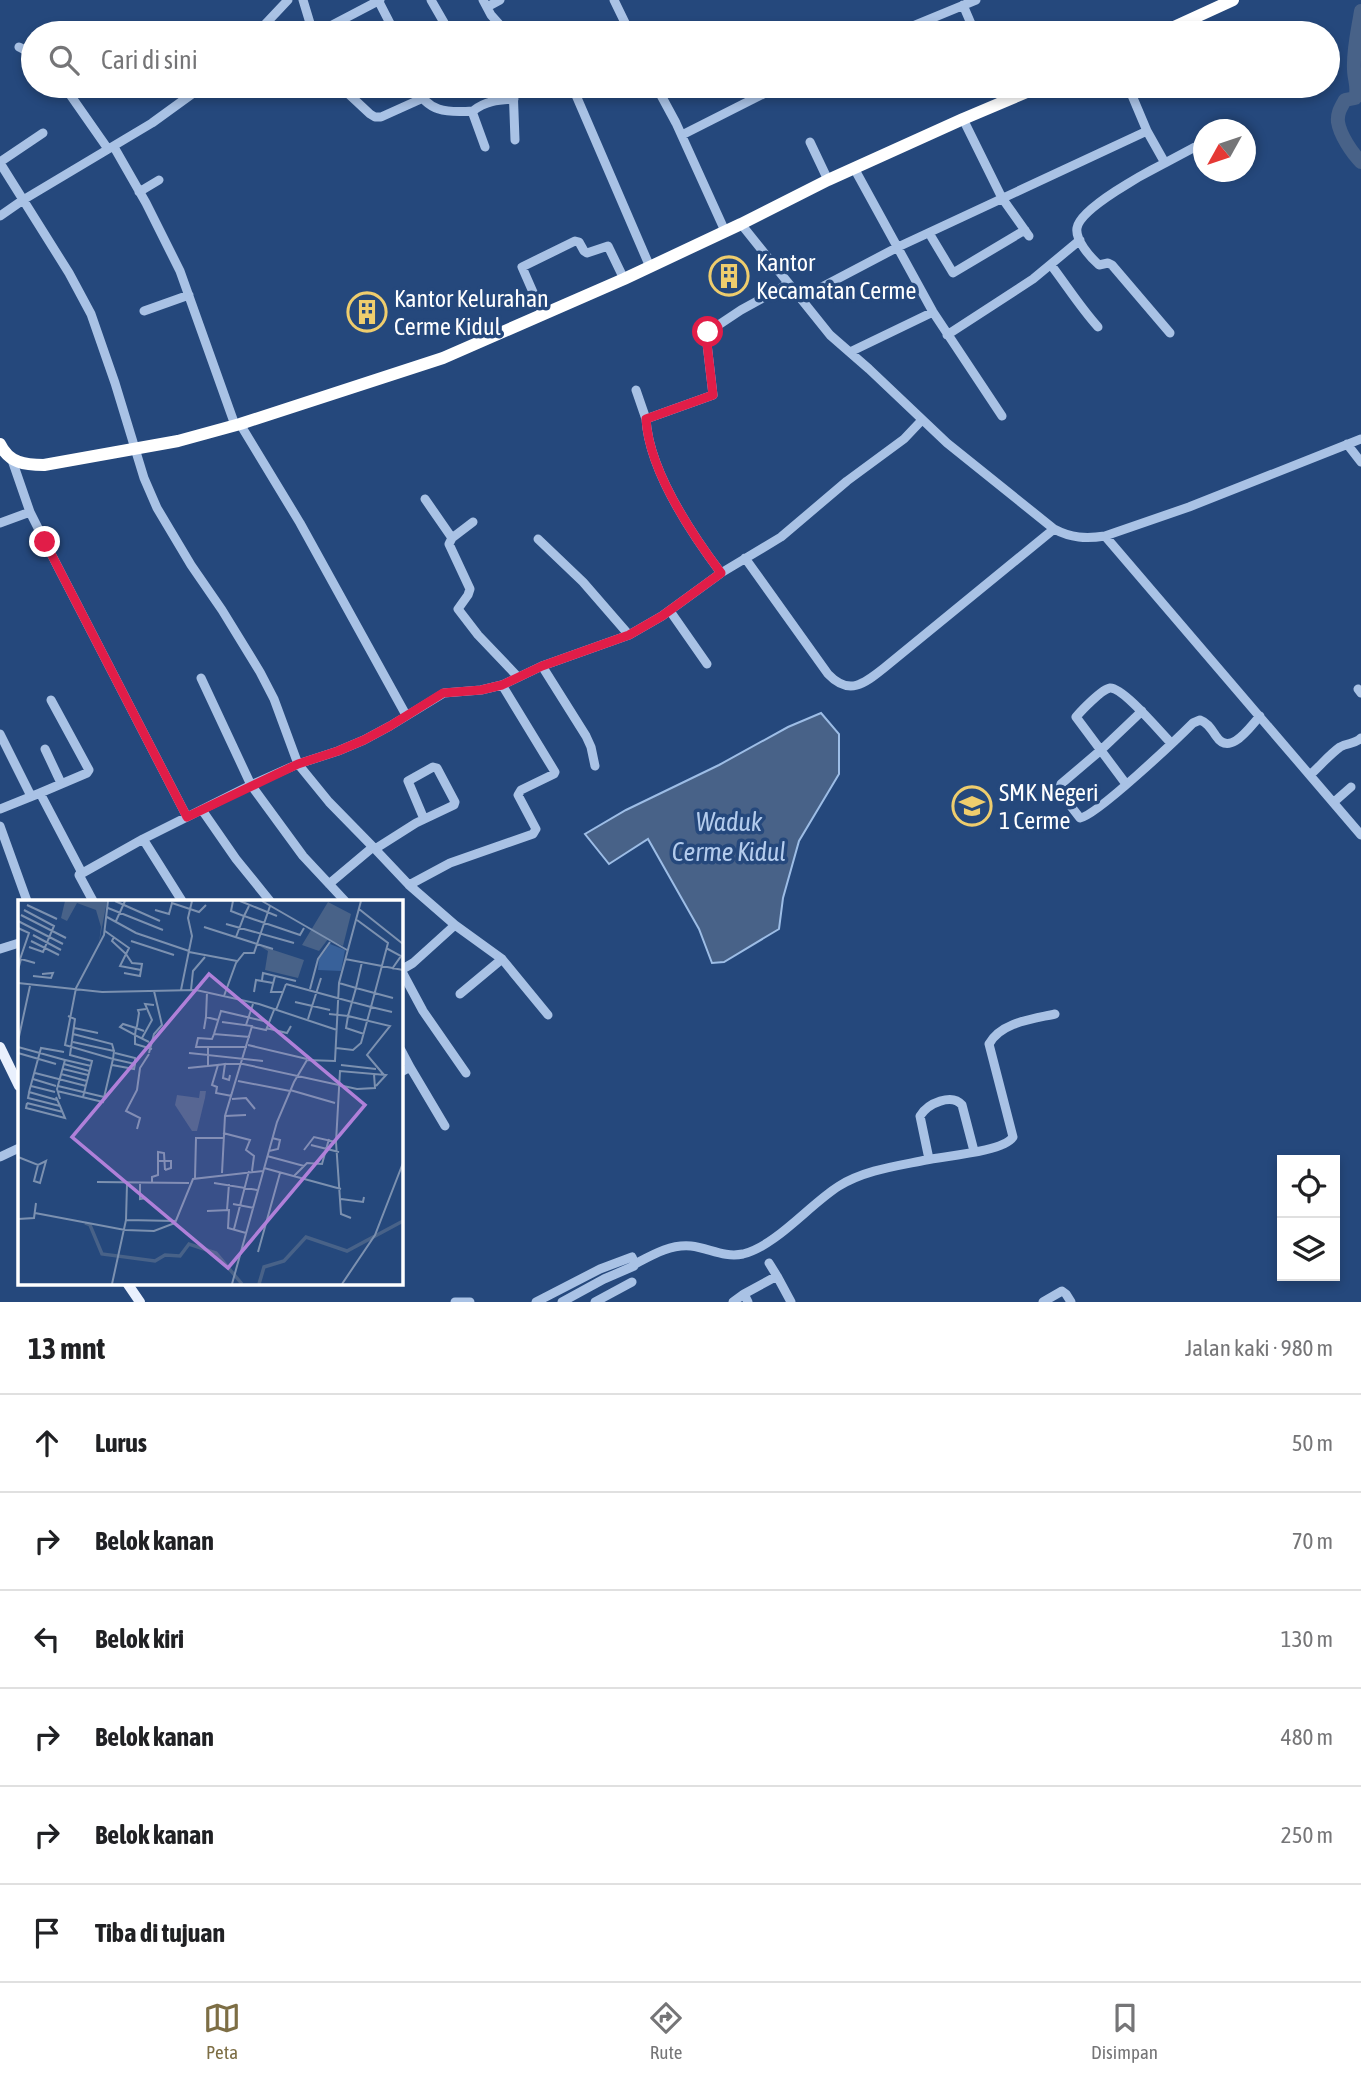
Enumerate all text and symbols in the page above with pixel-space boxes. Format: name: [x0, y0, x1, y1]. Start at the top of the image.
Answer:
search box: [21, 21, 1340, 98]
icon: search: [45, 41, 83, 79]
text: Cari di sini: [101, 45, 198, 75]
north arrow: [1193, 119, 1256, 182]
place label: Kantor Kecamatan Cerme: [756, 249, 917, 304]
building icon: Kantor Kecamatan Cerme: [708, 255, 750, 297]
place label: Kantor Kelurahan Cerme Kidul: [394, 285, 549, 340]
building icon: Kantor Kelurahan Cerme Kidul: [346, 291, 388, 333]
route start: [692, 316, 723, 347]
route end: [29, 526, 60, 557]
place label: SMK Negeri 1 Cerme: [999, 779, 1099, 834]
school or university icon: SMK Negeri 1 Cerme: [951, 785, 993, 827]
water label: Waduk Cerme Kidul: [672, 807, 786, 867]
inset map: [18, 900, 402, 1284]
map controls: [1277, 1155, 1340, 1281]
button: locate: [1277, 1155, 1340, 1218]
button: layers: [1277, 1218, 1340, 1281]
text: 13 mnt: [28, 1331, 105, 1365]
text: Jalan kaki · 980 m: [1185, 1335, 1333, 1361]
icon: ahead: [28, 1424, 66, 1462]
text: Lurus: [95, 1428, 147, 1458]
text: 50 m: [1292, 1430, 1333, 1456]
icon: right: [28, 1522, 66, 1560]
text: Belok kanan: [95, 1526, 214, 1556]
text: 70 m: [1292, 1528, 1333, 1554]
icon: left: [28, 1620, 66, 1658]
text: Belok kiri: [95, 1624, 184, 1654]
text: 130 m: [1281, 1626, 1333, 1652]
icon: right: [28, 1718, 66, 1756]
text: Belok kanan: [95, 1722, 214, 1752]
text: 480 m: [1281, 1724, 1333, 1750]
icon: right: [28, 1816, 66, 1854]
text: Belok kanan: [95, 1820, 214, 1850]
text: 250 m: [1281, 1822, 1333, 1848]
icon: arrive: [28, 1914, 66, 1952]
text: Tiba di tujuan: [95, 1918, 225, 1948]
tab: Peta: [203, 1999, 241, 2063]
tab: Rute: [647, 1999, 685, 2063]
tab: Disimpan: [1091, 1999, 1158, 2063]

